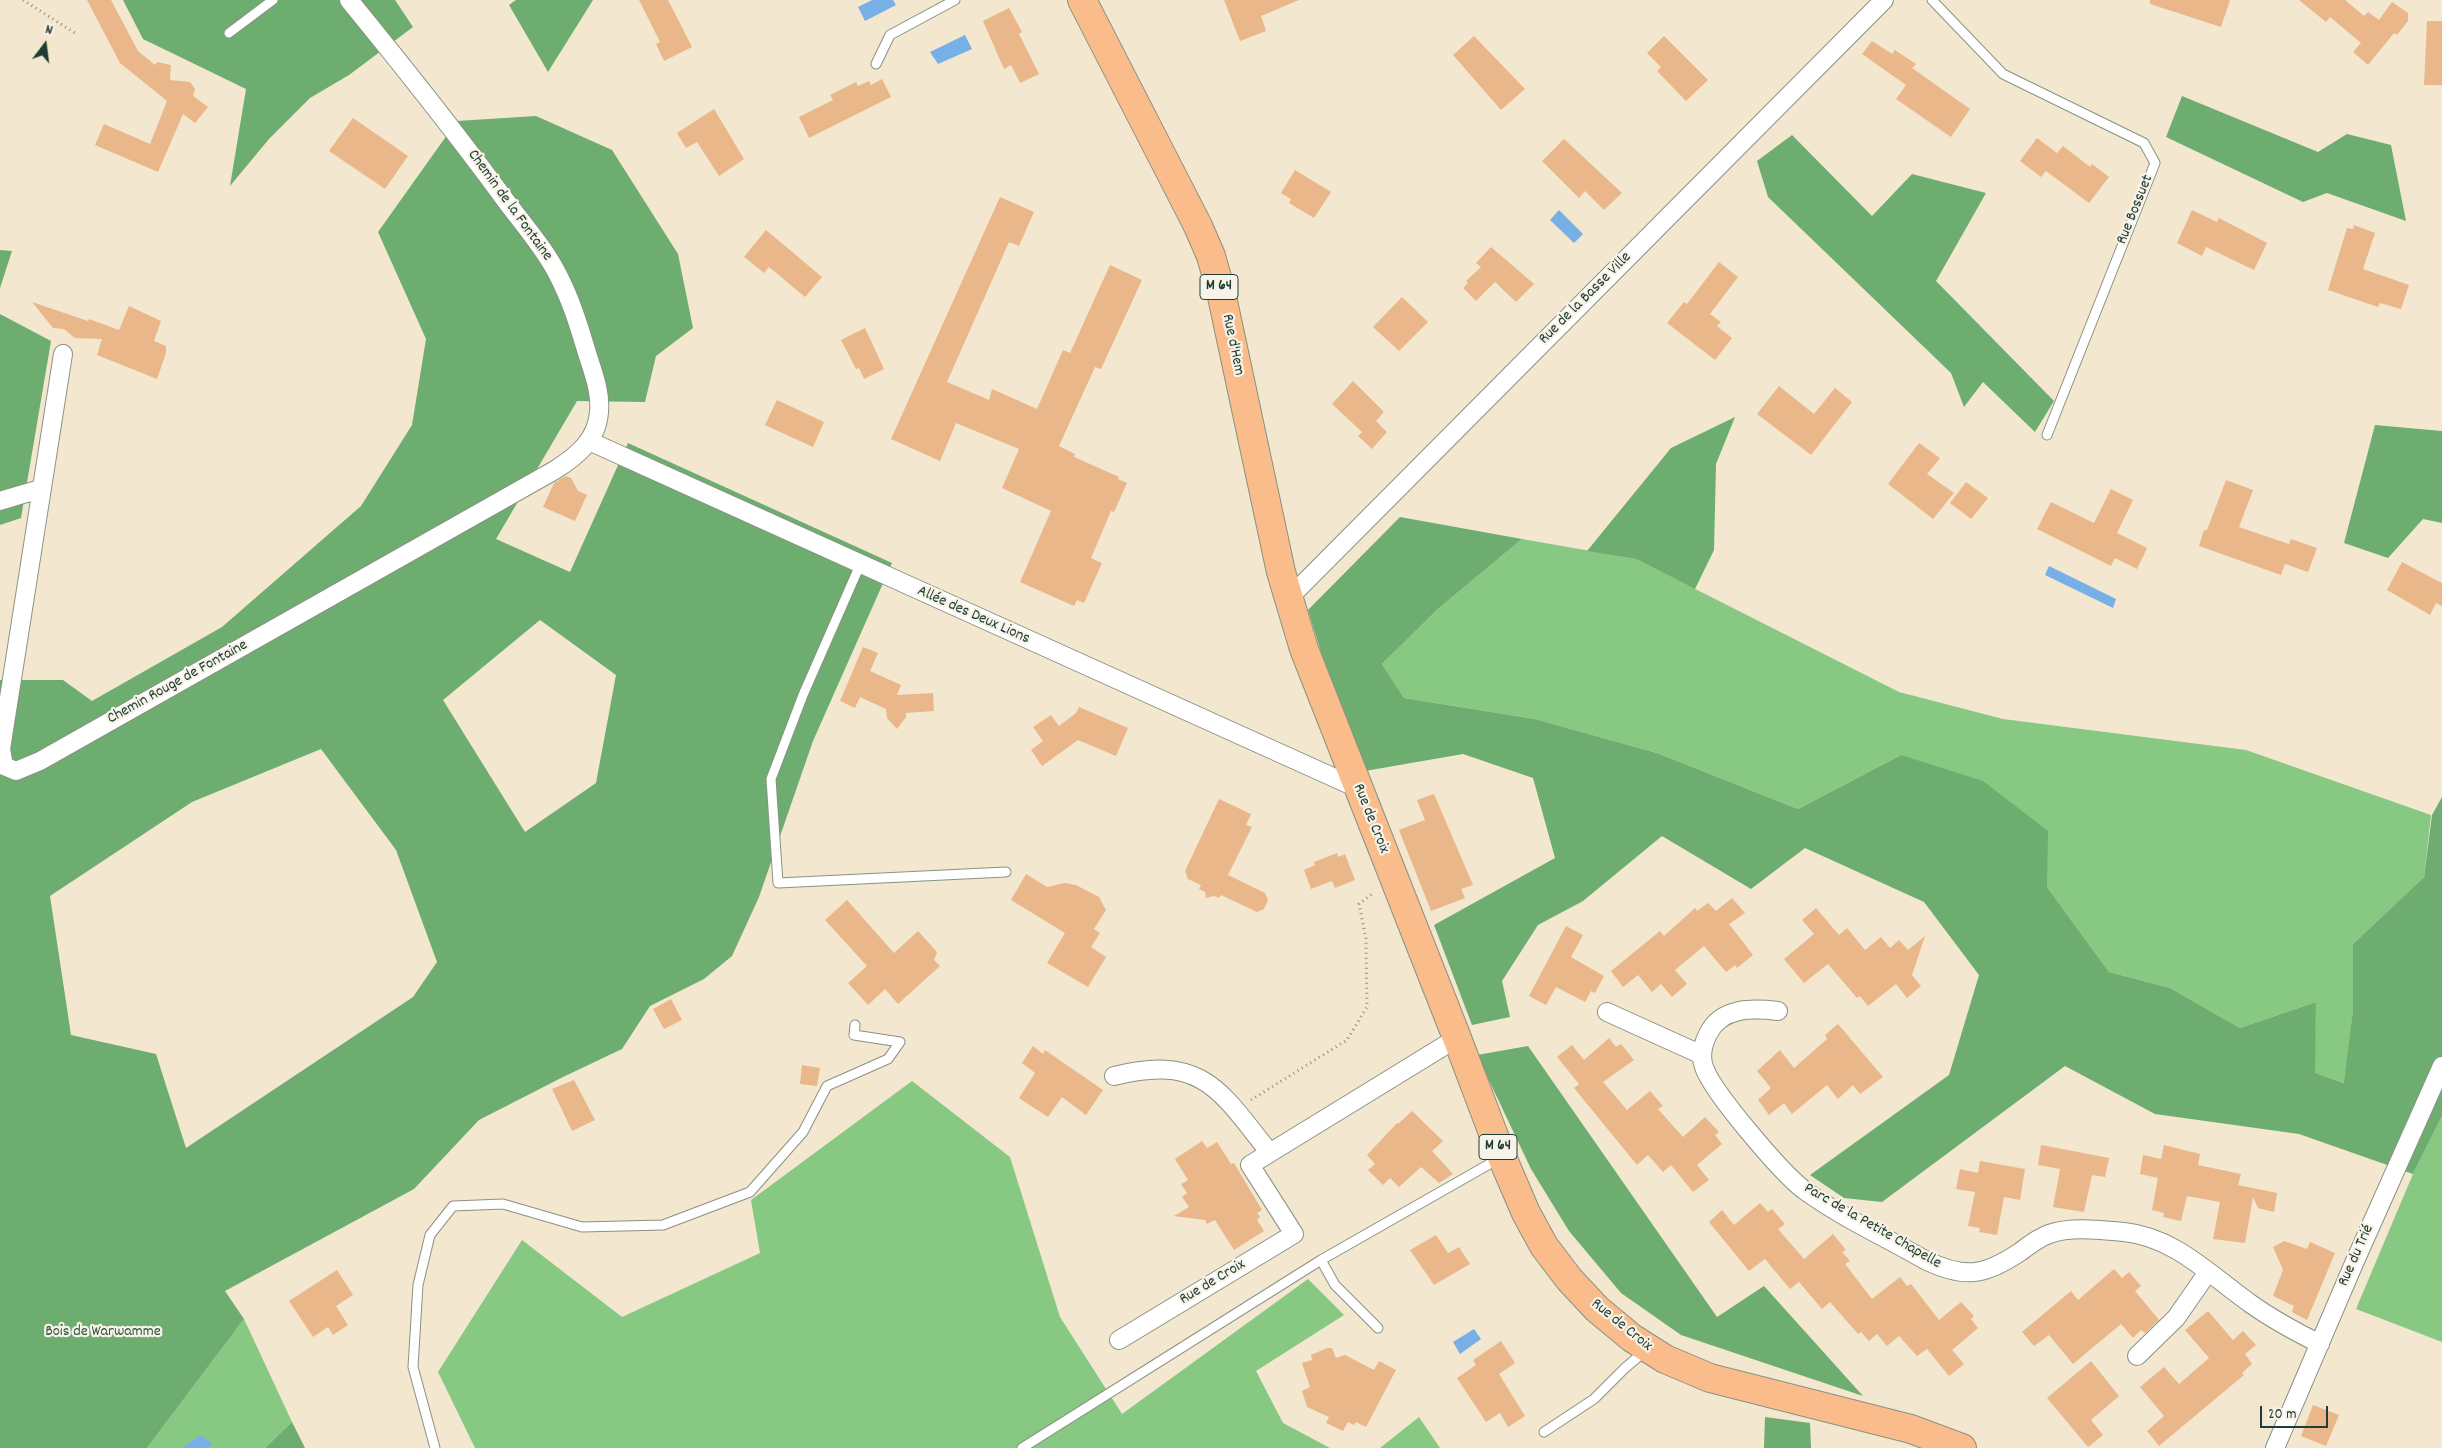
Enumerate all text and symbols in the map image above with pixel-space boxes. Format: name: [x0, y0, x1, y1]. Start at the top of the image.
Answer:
north arrow: [20, 20, 70, 70]
text: N: [43, 20, 55, 41]
street label: Chemin de la Fontaine: [462, 147, 556, 265]
street label: Rue Bossuet: [2113, 172, 2159, 248]
street label: Rue de la Basse Ville: [1536, 249, 1636, 349]
road number: M 64: [1200, 274, 1238, 300]
street label: Rue d'Hem: [1216, 313, 1248, 377]
street label: Allée des Deux Lions: [914, 583, 1032, 649]
street label: Chemin Rouge de Fontaine: [105, 636, 251, 730]
street label: Rue de Croix: [1347, 781, 1393, 857]
road number: M 64: [1479, 1134, 1517, 1160]
street label: Parc de la Petite Chapelle: [1800, 1180, 1944, 1274]
street label: Rue du Trié: [2335, 1222, 2379, 1290]
street label: Rue de Croix: [1177, 1256, 1249, 1310]
street label: Rue de Croix: [1586, 1295, 1656, 1357]
park label: Bois de Warwamme: [45, 1323, 161, 1343]
scale bar: [2262, 1396, 2330, 1428]
text: 20 m: [2268, 1404, 2296, 1426]

